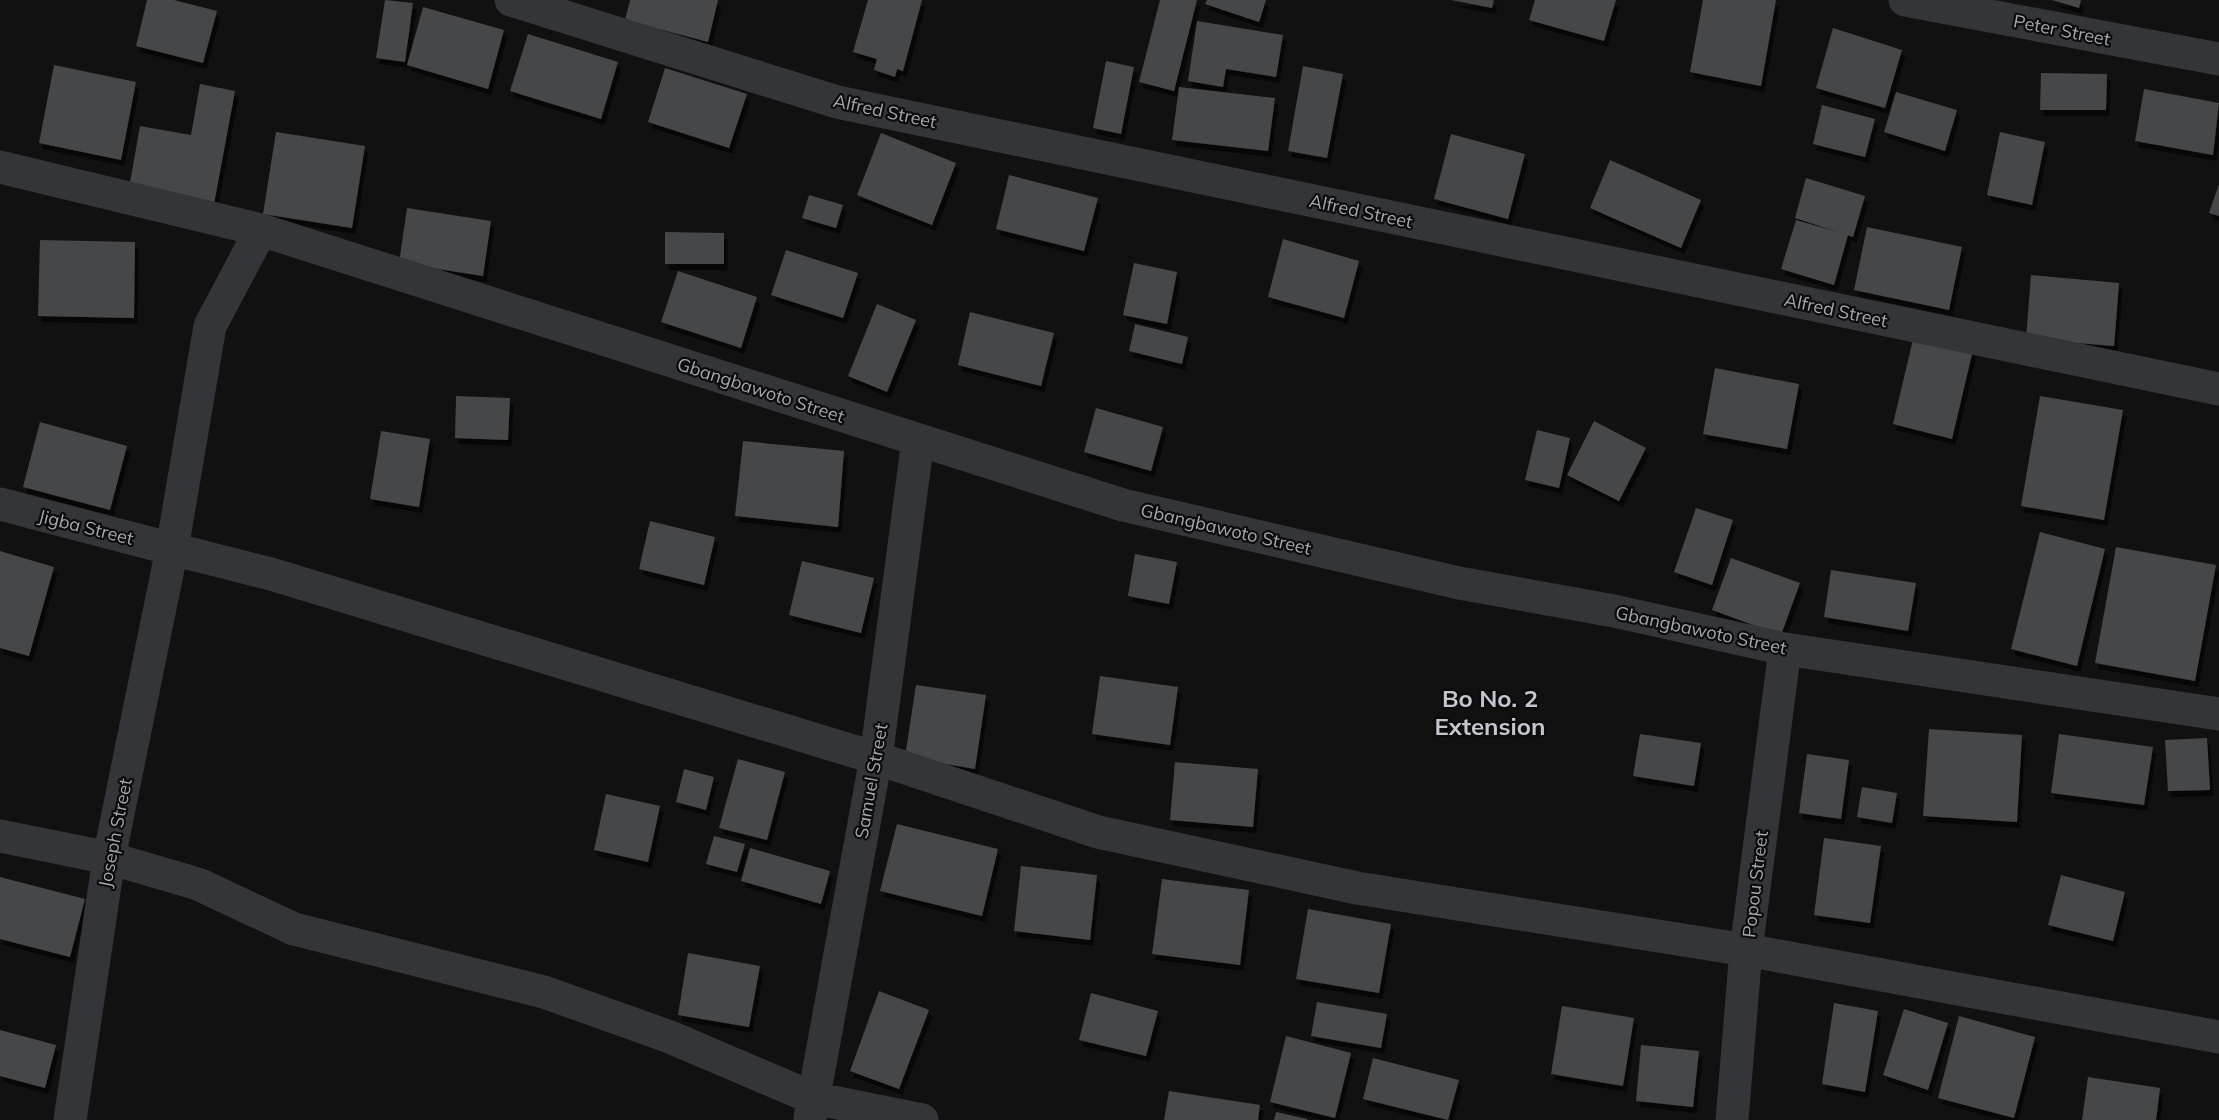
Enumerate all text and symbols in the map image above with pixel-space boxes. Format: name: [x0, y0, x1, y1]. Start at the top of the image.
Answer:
street label: Peter Street: [2012, 9, 2112, 51]
street label: Alfred Street: [831, 89, 939, 133]
street label: Alfred Street: [1307, 189, 1415, 233]
street label: Alfred Street: [1782, 288, 1890, 332]
street label: Gbangbawoto Street: [675, 352, 847, 428]
street label: Gbangbawoto Street: [1138, 498, 1314, 560]
street label: Jigba Street: [36, 504, 136, 550]
street label: Gbangbawoto Street: [1613, 601, 1789, 659]
district label: Bo No. 2 Extension: [1434, 683, 1546, 741]
street label: Samuel Street: [850, 722, 892, 840]
street label: Joseph Street: [93, 776, 137, 890]
street label: Popou Street: [1737, 829, 1773, 939]

